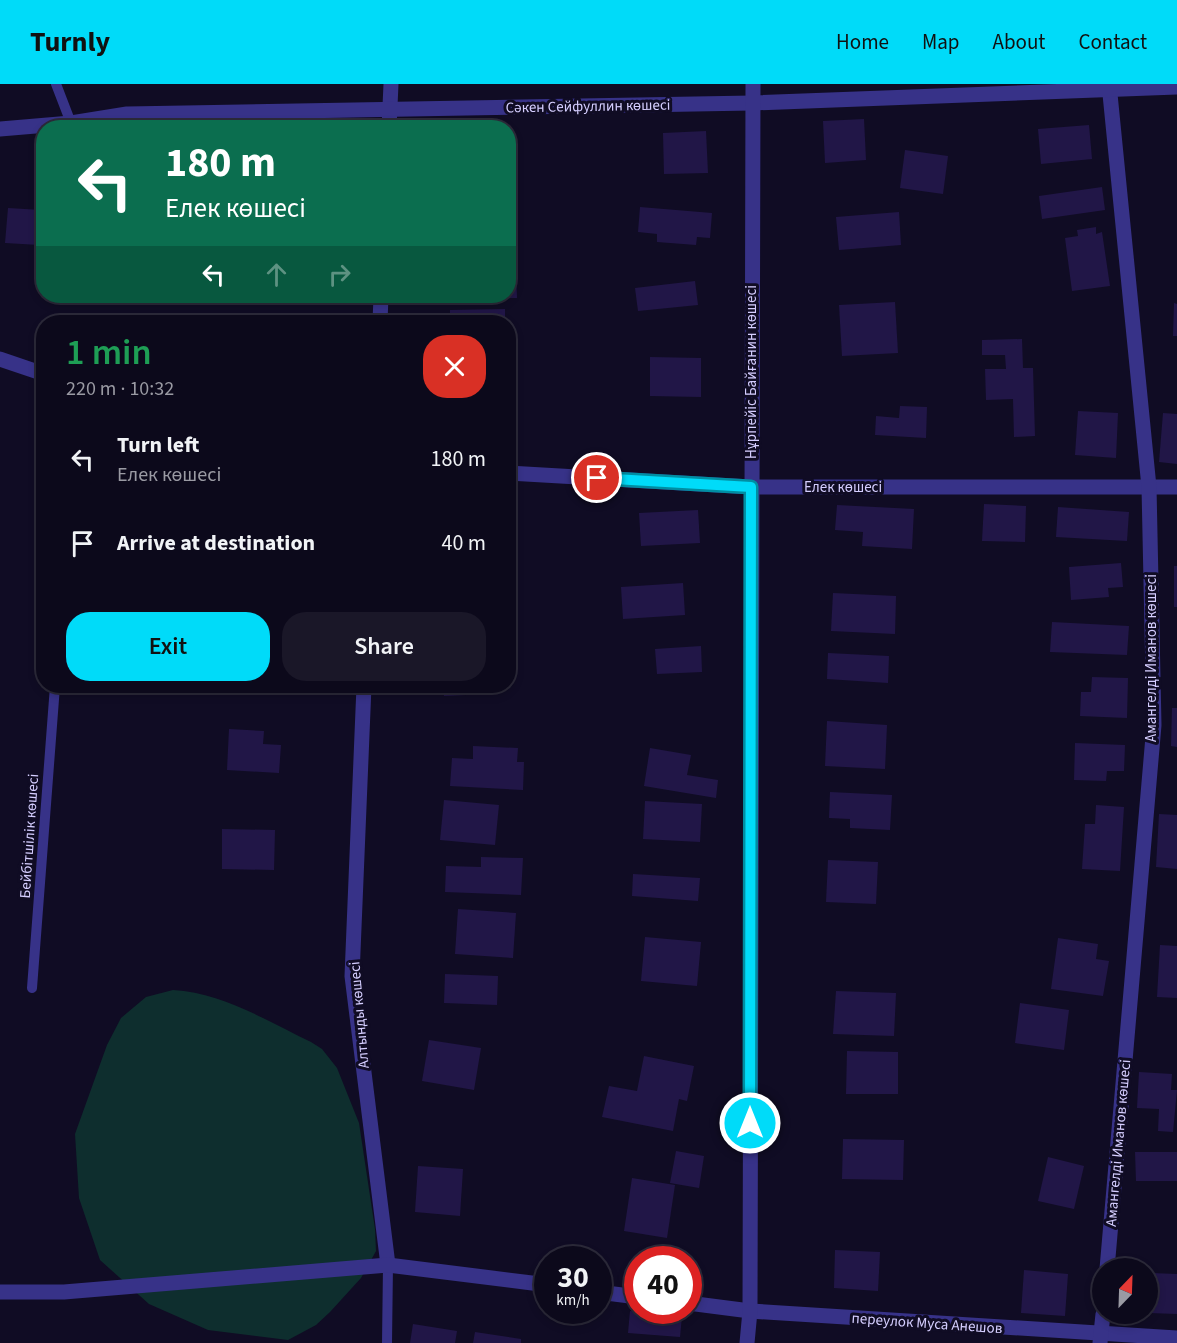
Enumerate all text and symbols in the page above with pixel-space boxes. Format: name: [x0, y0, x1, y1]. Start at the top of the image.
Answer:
text: Turnly: [30, 22, 110, 62]
text: Home: [836, 27, 889, 57]
text: Map: [922, 27, 960, 57]
text: About: [993, 27, 1045, 57]
text: Contact: [1078, 27, 1147, 57]
street label: Сәкен Сейфуллин көшесі: [505, 95, 671, 118]
text: 180 m: [165, 133, 276, 193]
icon: left: [66, 144, 144, 222]
text: Елек көшесі: [165, 189, 306, 228]
icon: left: [197, 258, 230, 291]
icon: ahead: [260, 258, 293, 291]
icon: right: [323, 258, 356, 291]
street label: Нұрпейіс Байғанин көшесі: [741, 285, 762, 459]
text: 1 min: [66, 327, 152, 378]
button: close: [423, 335, 486, 398]
text: 220 m · 10:32: [66, 375, 174, 403]
text: Turn left: [117, 429, 199, 461]
icon: left: [66, 443, 99, 476]
text: 180 m: [431, 443, 486, 475]
pin: [571, 452, 622, 503]
text: Елек көшесі: [117, 461, 221, 489]
icon: arrive: [580, 461, 613, 494]
street label: Елек көшесі: [804, 477, 882, 498]
icon: arrive: [66, 527, 99, 560]
text: Arrive at destination: [117, 527, 315, 559]
text: 40 m: [441, 527, 486, 559]
street label: Амангелді Иманов көшесі: [1141, 574, 1162, 742]
button: Exit: [66, 612, 270, 681]
button: Share: [282, 612, 486, 681]
street label: Бейбітшілік көшесі: [15, 773, 44, 899]
street label: Алтынды көшесі: [344, 961, 375, 1069]
street label: Амангелді Иманов көшесі: [1101, 1059, 1136, 1228]
position arrow: [718, 1091, 782, 1155]
speed limit sign: 40: [624, 1246, 702, 1324]
text: 30: [557, 1256, 589, 1299]
north arrow: [1092, 1258, 1158, 1324]
map controls: [1092, 1258, 1158, 1324]
text: km/h: [556, 1290, 590, 1311]
street label: переулок Муса Анешов: [851, 1308, 1003, 1339]

